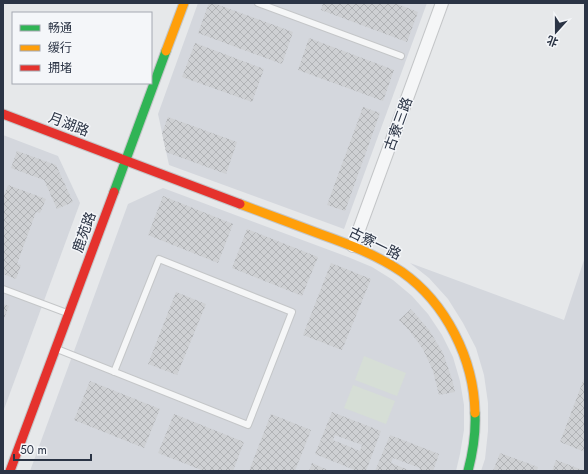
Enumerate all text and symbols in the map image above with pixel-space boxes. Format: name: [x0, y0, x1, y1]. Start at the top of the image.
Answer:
legend: [12, 12, 152, 84]
north arrow: [536, 12, 576, 52]
text: 畅通: [48, 19, 72, 37]
text: 北: [544, 32, 560, 51]
text: 缓行: [48, 39, 72, 57]
text: 拥堵: [48, 59, 72, 77]
street label: 古寮三路: [379, 94, 417, 154]
street label: 月湖路: [46, 107, 92, 141]
street label: 鹿苑路: [67, 209, 101, 255]
street label: 古寮一路: [345, 222, 405, 264]
scale bar: [14, 436, 91, 462]
text: 50 m: [20, 441, 47, 459]

